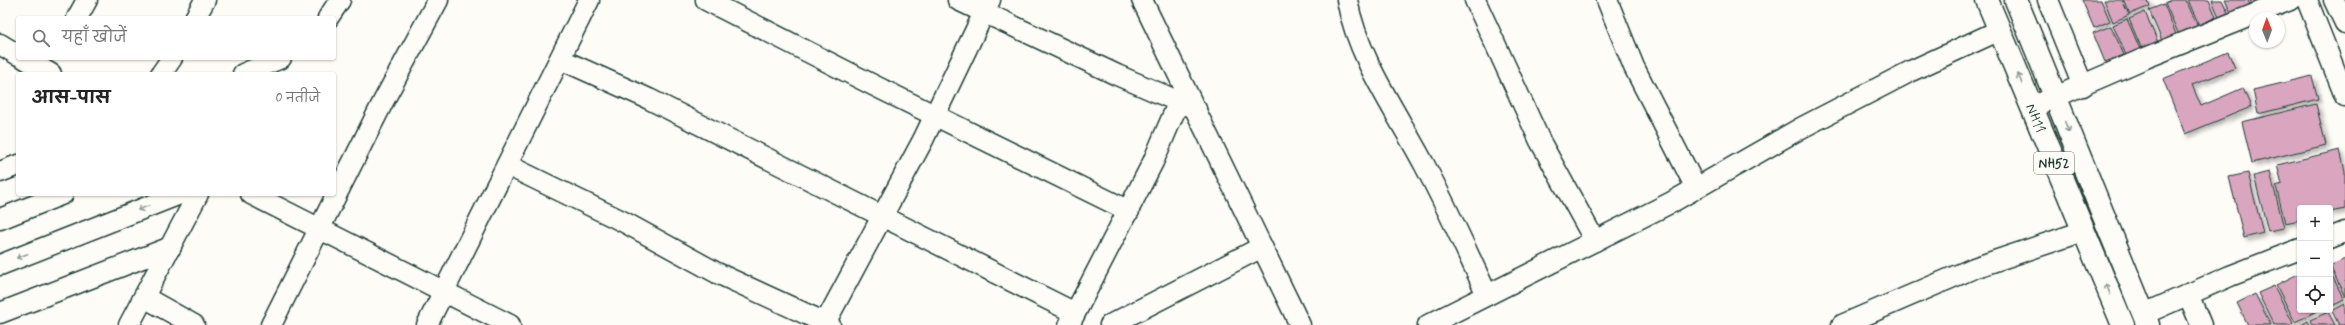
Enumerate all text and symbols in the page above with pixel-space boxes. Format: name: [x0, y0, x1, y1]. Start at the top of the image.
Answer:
north arrow: [2249, 12, 2285, 48]
search box: [16, 16, 336, 60]
icon: search: [30, 27, 52, 49]
text: यहाँ खोजें: [62, 28, 127, 48]
one-way arrow: [2015, 73, 2023, 85]
text: आस-पास: [32, 87, 110, 109]
text: 0 नतीजे: [276, 90, 320, 107]
street label: NH11: [2021, 101, 2049, 136]
one-way arrow: [2064, 121, 2071, 133]
road number: NH52: [2034, 152, 2074, 174]
one-way arrow: [138, 205, 150, 213]
map controls: [2297, 205, 2333, 313]
button: +: [2297, 205, 2333, 241]
button: −: [2297, 241, 2333, 277]
one-way arrow: [17, 253, 29, 261]
button: locate: [2297, 277, 2333, 313]
one-way arrow: [2103, 283, 2111, 295]

